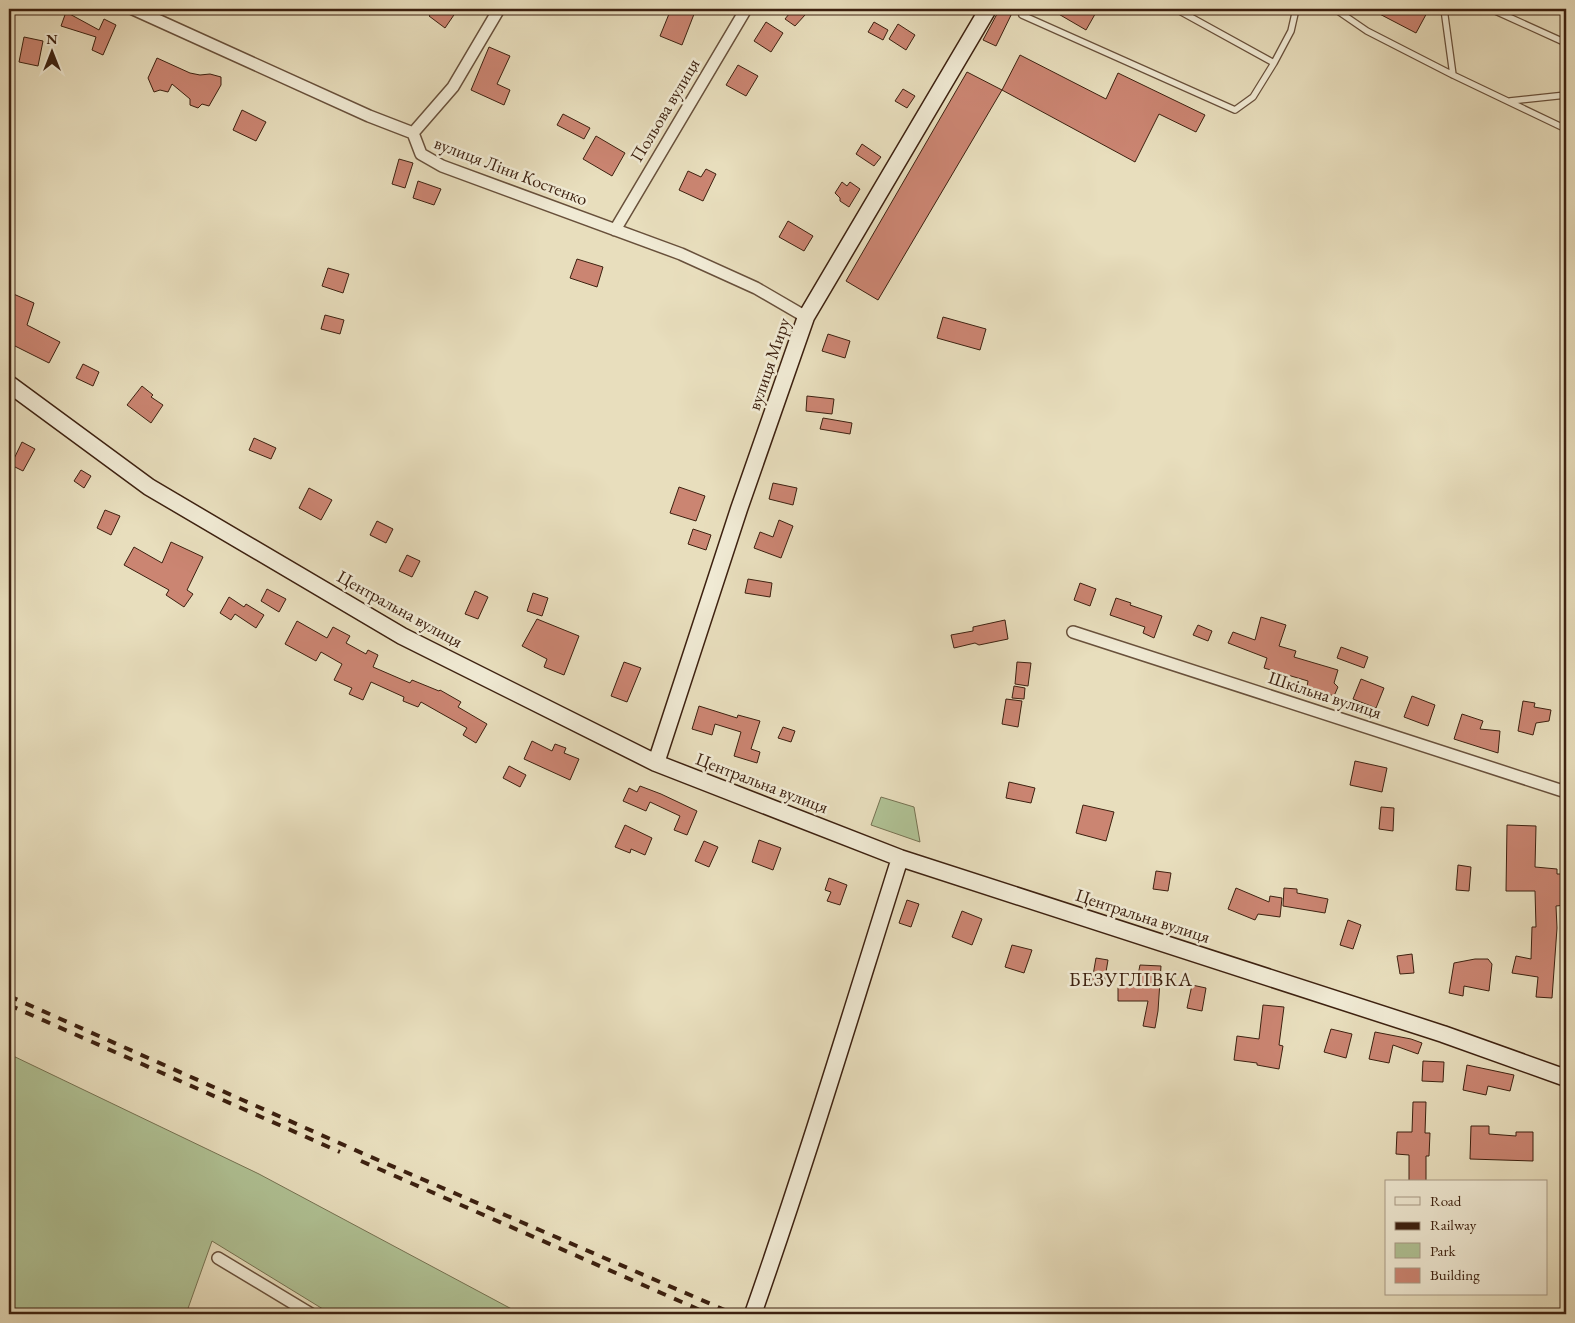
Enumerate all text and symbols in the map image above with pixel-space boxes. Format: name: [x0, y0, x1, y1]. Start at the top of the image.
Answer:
north arrow: [28, 28, 78, 78]
text: N: [46, 30, 58, 48]
street label: Польова вулиця: [625, 54, 705, 166]
street label: вулиця Ліни Костенко: [431, 131, 591, 210]
street label: вулиця Миру: [742, 314, 795, 413]
street label: Центральна вулиця: [333, 565, 467, 653]
street label: Шкільна вулиця: [1266, 665, 1385, 724]
street label: Центральна вулиця: [693, 747, 832, 818]
street label: Центральна вулиця: [1073, 883, 1213, 948]
district label: БЕЗУГЛІВКА: [1069, 966, 1193, 992]
legend: [1385, 1180, 1548, 1296]
text: Road: [1430, 1191, 1462, 1210]
text: Railway: [1430, 1215, 1477, 1234]
text: Park: [1430, 1241, 1457, 1260]
text: Building: [1430, 1265, 1480, 1284]

